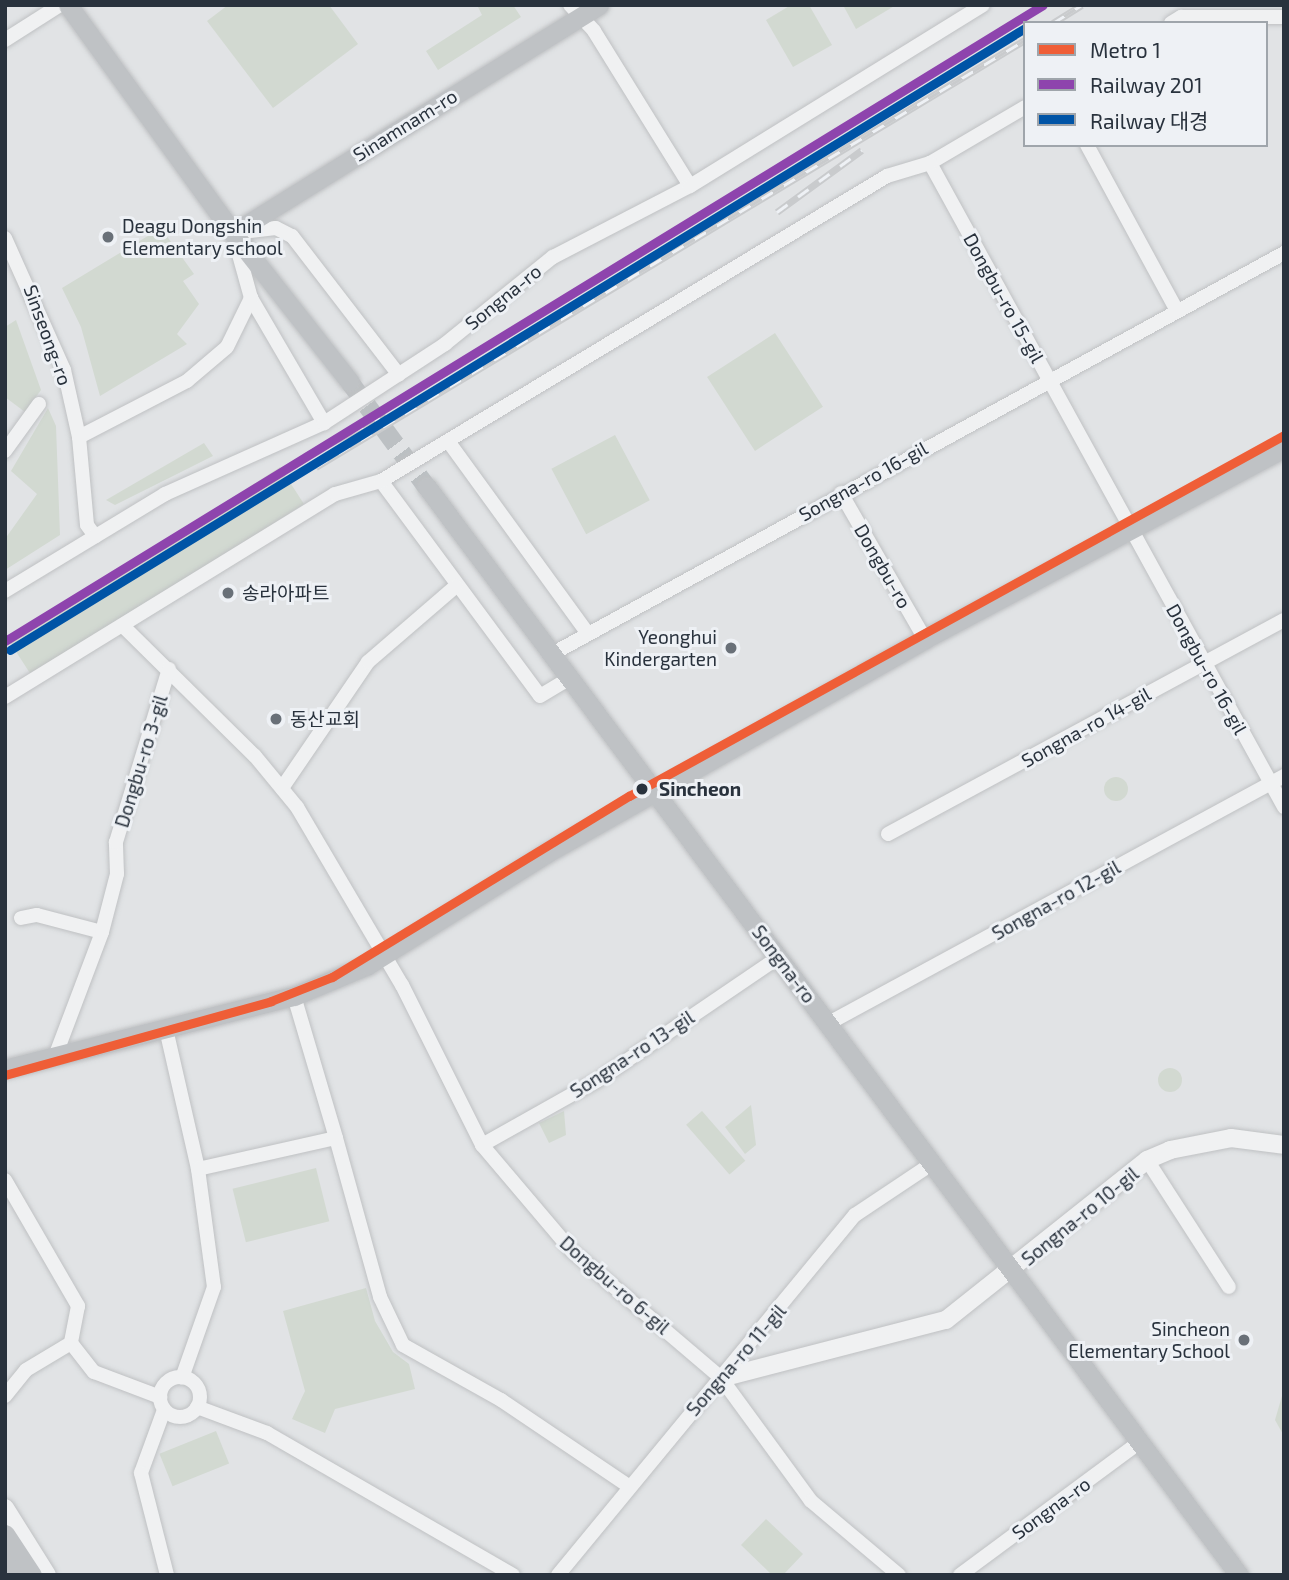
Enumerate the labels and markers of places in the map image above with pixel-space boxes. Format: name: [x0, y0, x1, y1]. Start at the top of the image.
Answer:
place label: Deagu Dongshin Elementary school: [122, 215, 283, 259]
marker: Deagu Dongshin Elementary school: [100, 229, 116, 245]
place label: 송라아파트: [242, 582, 329, 604]
marker: 송라아파트: [220, 585, 236, 601]
place label: Yeonghui Kindergarten: [604, 626, 717, 670]
marker: Yeonghui Kindergarten: [723, 640, 739, 656]
place label: 동산교회: [290, 708, 360, 730]
marker: 동산교회: [268, 711, 284, 727]
marker: Sincheon: [631, 778, 653, 800]
place label: Sincheon: [659, 778, 741, 800]
place label: Sincheon Elementary School: [1068, 1318, 1230, 1362]
marker: Sincheon Elementary School: [1236, 1332, 1252, 1348]

